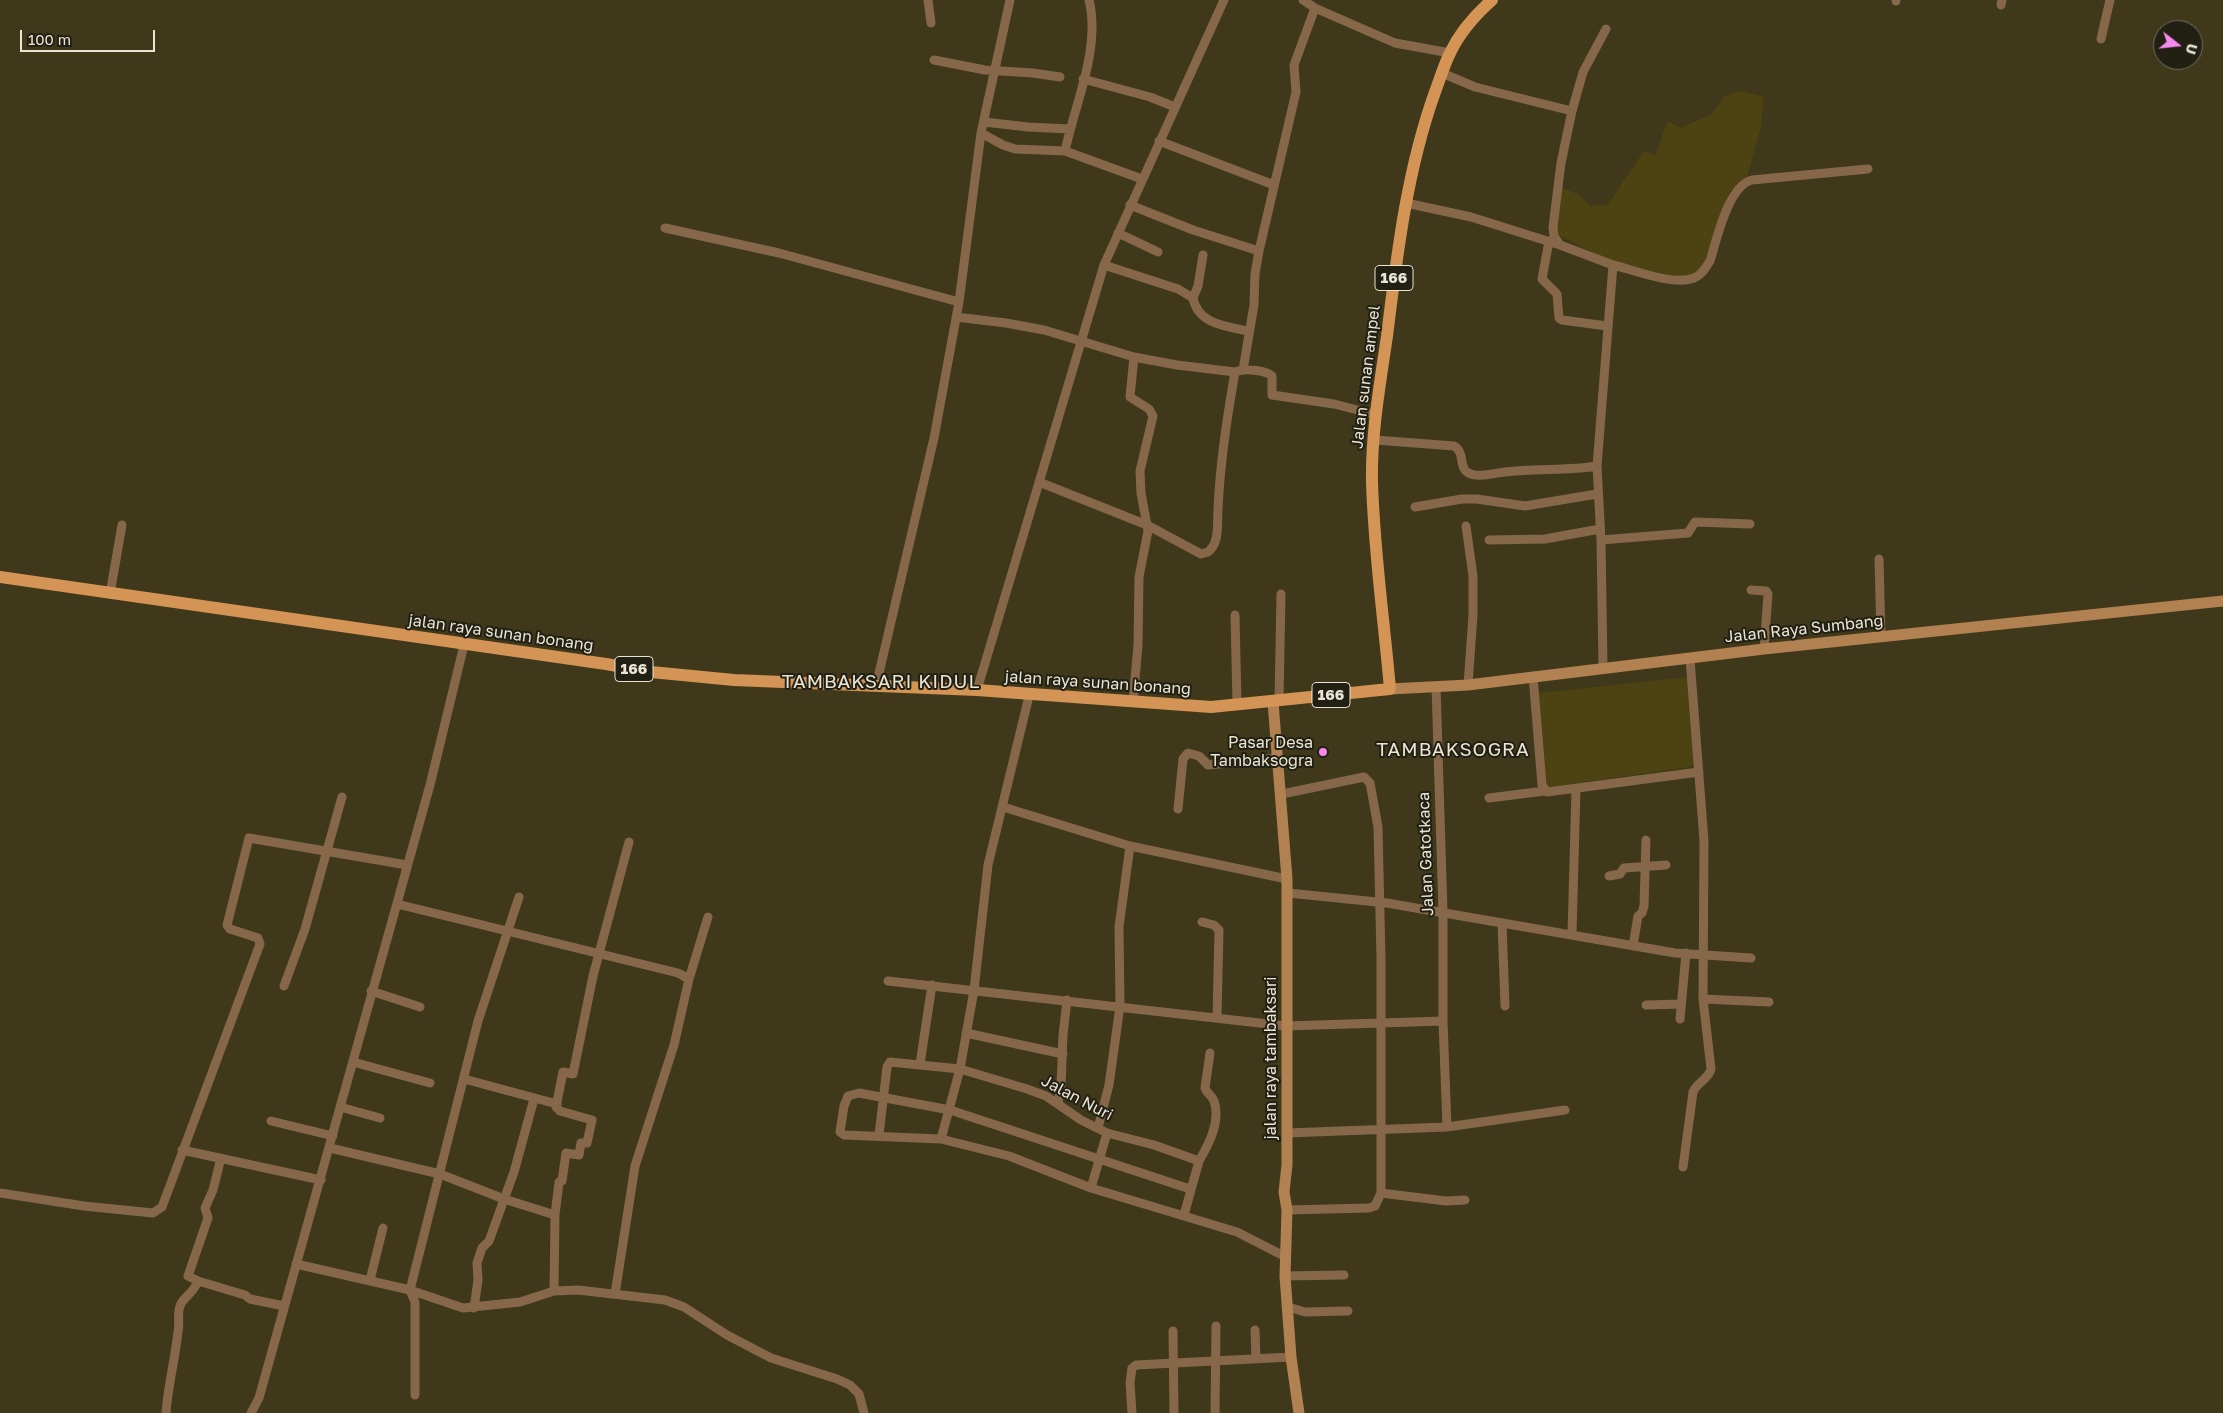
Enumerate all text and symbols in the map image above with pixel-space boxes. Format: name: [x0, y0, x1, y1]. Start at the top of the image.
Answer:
scale bar: [22, 20, 158, 52]
north arrow: [2153, 20, 2203, 70]
text: 100 m: [28, 30, 71, 48]
text: U: [2182, 42, 2202, 56]
road number: 166: [1375, 266, 1413, 290]
street label: Jalan sunan ampel: [1348, 304, 1384, 450]
street label: jalan raya sunan bonang: [407, 611, 595, 655]
street label: Jalan Raya Sumbang: [1724, 611, 1884, 647]
road number: 166: [615, 656, 653, 682]
street label: jalan raya sunan bonang: [1004, 667, 1192, 699]
district label: TAMBAKSARI KIDUL: [780, 671, 982, 693]
road number: 166: [1312, 682, 1350, 708]
place label: Pasar Desa Tambaksogra: [1210, 733, 1313, 771]
district label: TAMBAKSOGRA: [1375, 739, 1531, 761]
marker: Pasar Desa Tambaksogra: [1317, 746, 1329, 758]
street label: Jalan Gatotkaca: [1414, 792, 1438, 916]
street label: jalan raya tambaksari: [1261, 976, 1281, 1140]
street label: Jalan Nuri: [1038, 1071, 1116, 1125]

